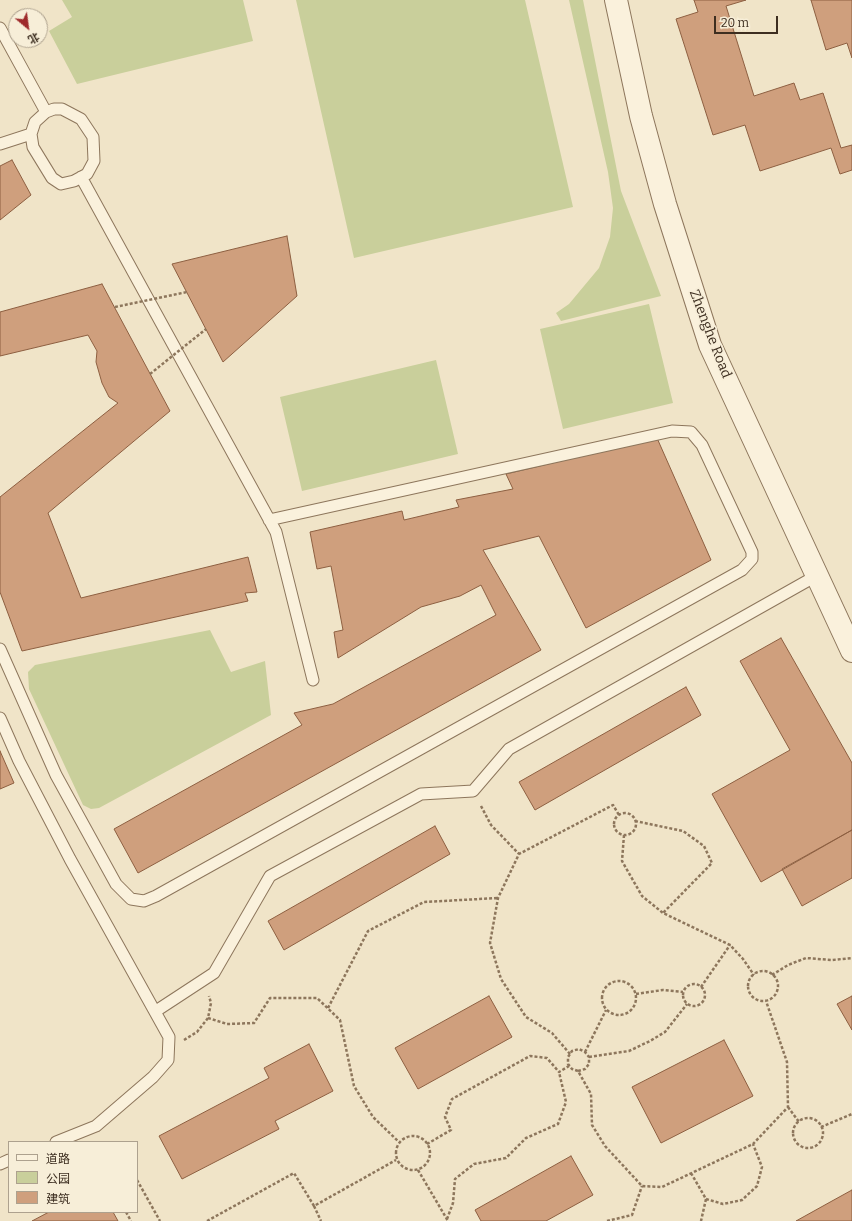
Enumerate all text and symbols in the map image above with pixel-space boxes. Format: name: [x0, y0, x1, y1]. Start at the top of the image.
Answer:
north arrow: [8, 8, 48, 48]
scale bar: [716, 8, 780, 34]
text: 20 m: [721, 16, 749, 30]
text: 北: [26, 30, 42, 46]
street label: Zhenghe Road: [685, 287, 735, 381]
legend: [8, 1141, 138, 1213]
text: 道路: [46, 1152, 70, 1166]
text: 公园: [46, 1172, 70, 1186]
text: 建筑: [46, 1192, 70, 1206]

